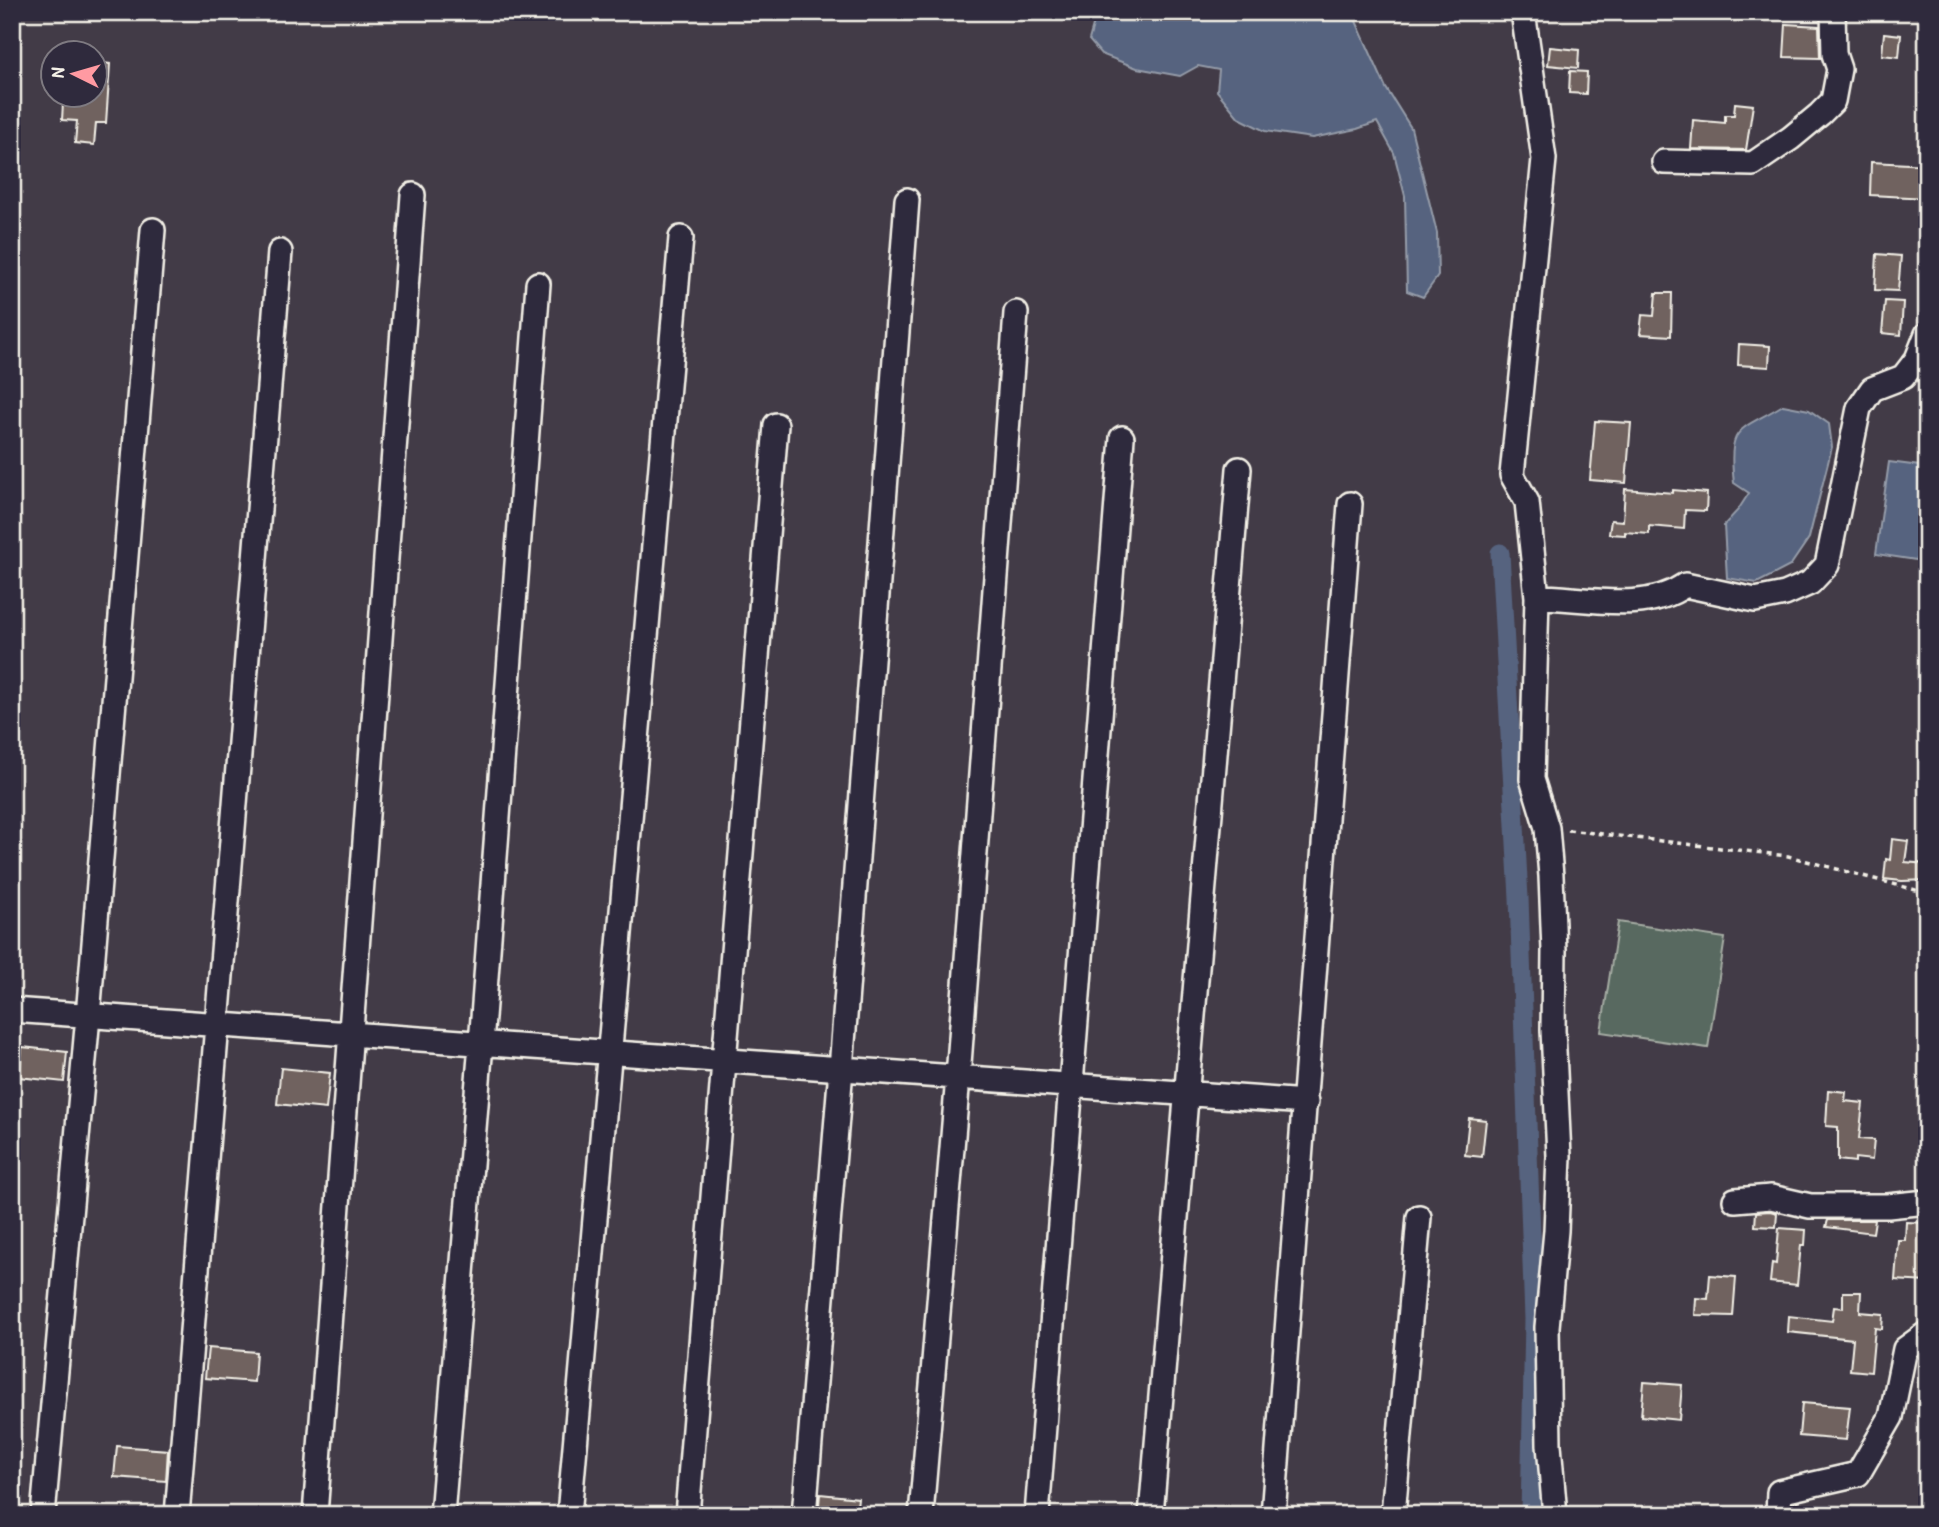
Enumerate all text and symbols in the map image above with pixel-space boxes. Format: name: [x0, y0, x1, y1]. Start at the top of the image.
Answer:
north arrow: [38, 38, 108, 108]
text: N: [44, 66, 70, 79]

